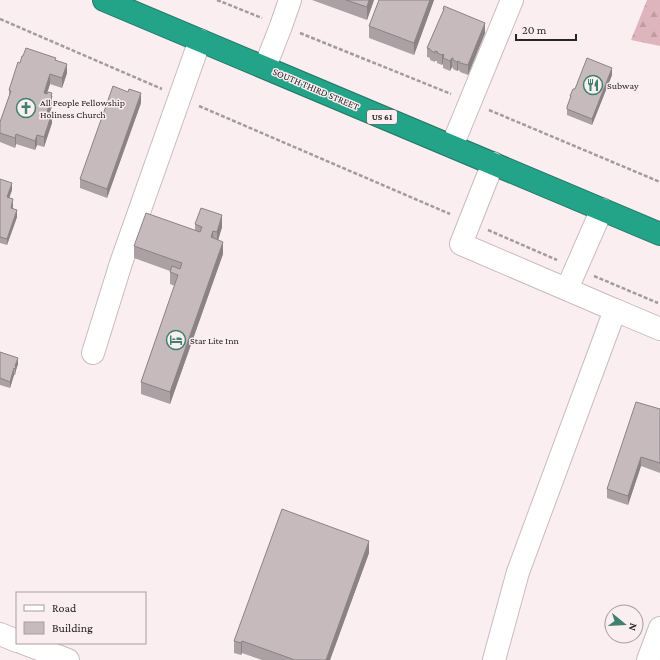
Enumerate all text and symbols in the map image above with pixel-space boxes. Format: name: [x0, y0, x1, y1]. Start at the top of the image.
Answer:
scale bar: [516, 16, 576, 42]
text: 20 m: [522, 23, 547, 37]
street label: SOUTH THIRD STREET: [271, 66, 361, 112]
restaurant icon: Subway: [582, 74, 604, 96]
place label: Subway: [607, 80, 639, 91]
church icon: All People Fellowship Holiness Church: [15, 97, 37, 119]
place label: All People Fellowship Holiness Church: [40, 97, 125, 120]
road number: US 61: [367, 110, 397, 124]
hotel icon: Star Lite Inn: [165, 329, 187, 351]
place label: Star Lite Inn: [190, 335, 240, 346]
legend: [16, 592, 146, 644]
text: Road: [52, 601, 77, 615]
north arrow: [604, 604, 644, 644]
text: Building: [52, 621, 93, 635]
text: N: [626, 622, 640, 633]

